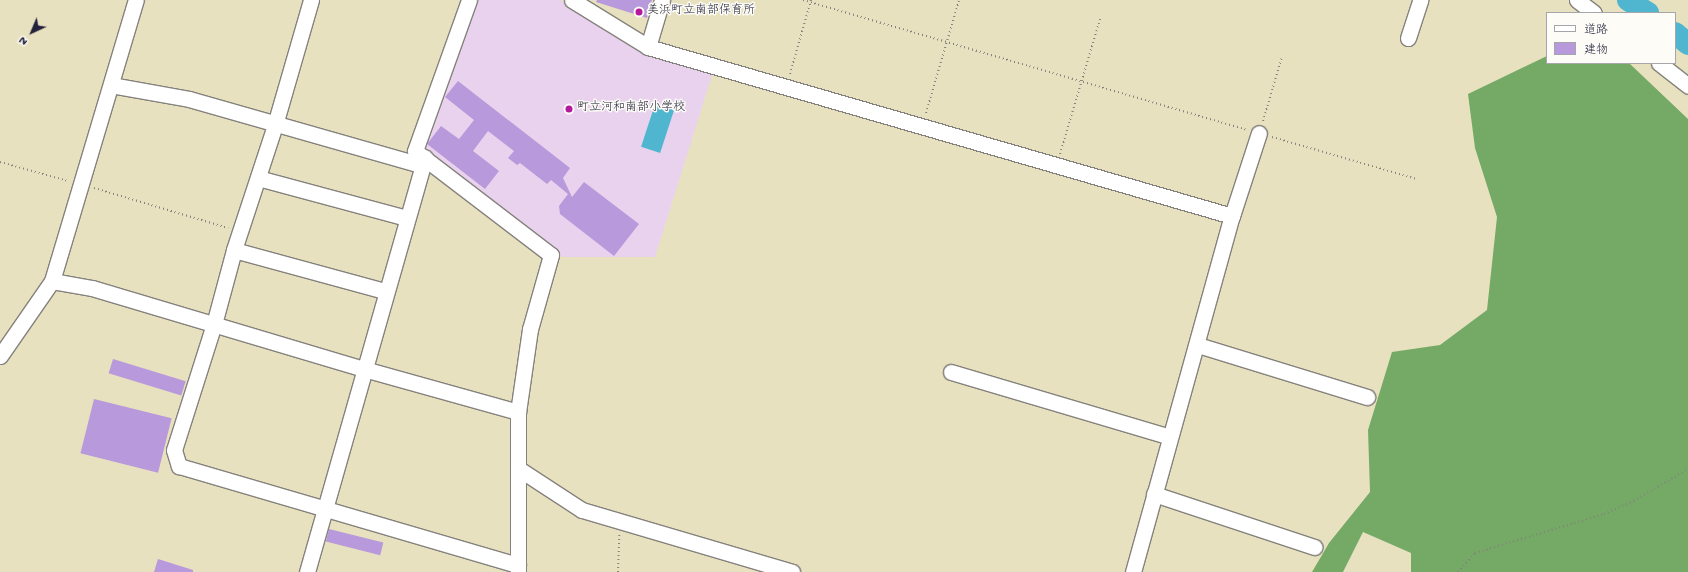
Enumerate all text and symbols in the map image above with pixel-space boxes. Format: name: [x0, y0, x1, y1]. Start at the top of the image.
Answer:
place label: 美浜町立南部保育所: [647, 5, 755, 19]
marker: 美浜町立南部保育所: [634, 7, 644, 17]
north arrow: [12, 12, 52, 52]
legend: [1546, 12, 1676, 64]
text: 道路: [1584, 24, 1608, 38]
text: N: [17, 34, 30, 47]
text: 建物: [1584, 44, 1608, 58]
place label: 町立河和南部小学校: [577, 102, 685, 116]
marker: 町立河和南部小学校: [564, 104, 574, 114]

